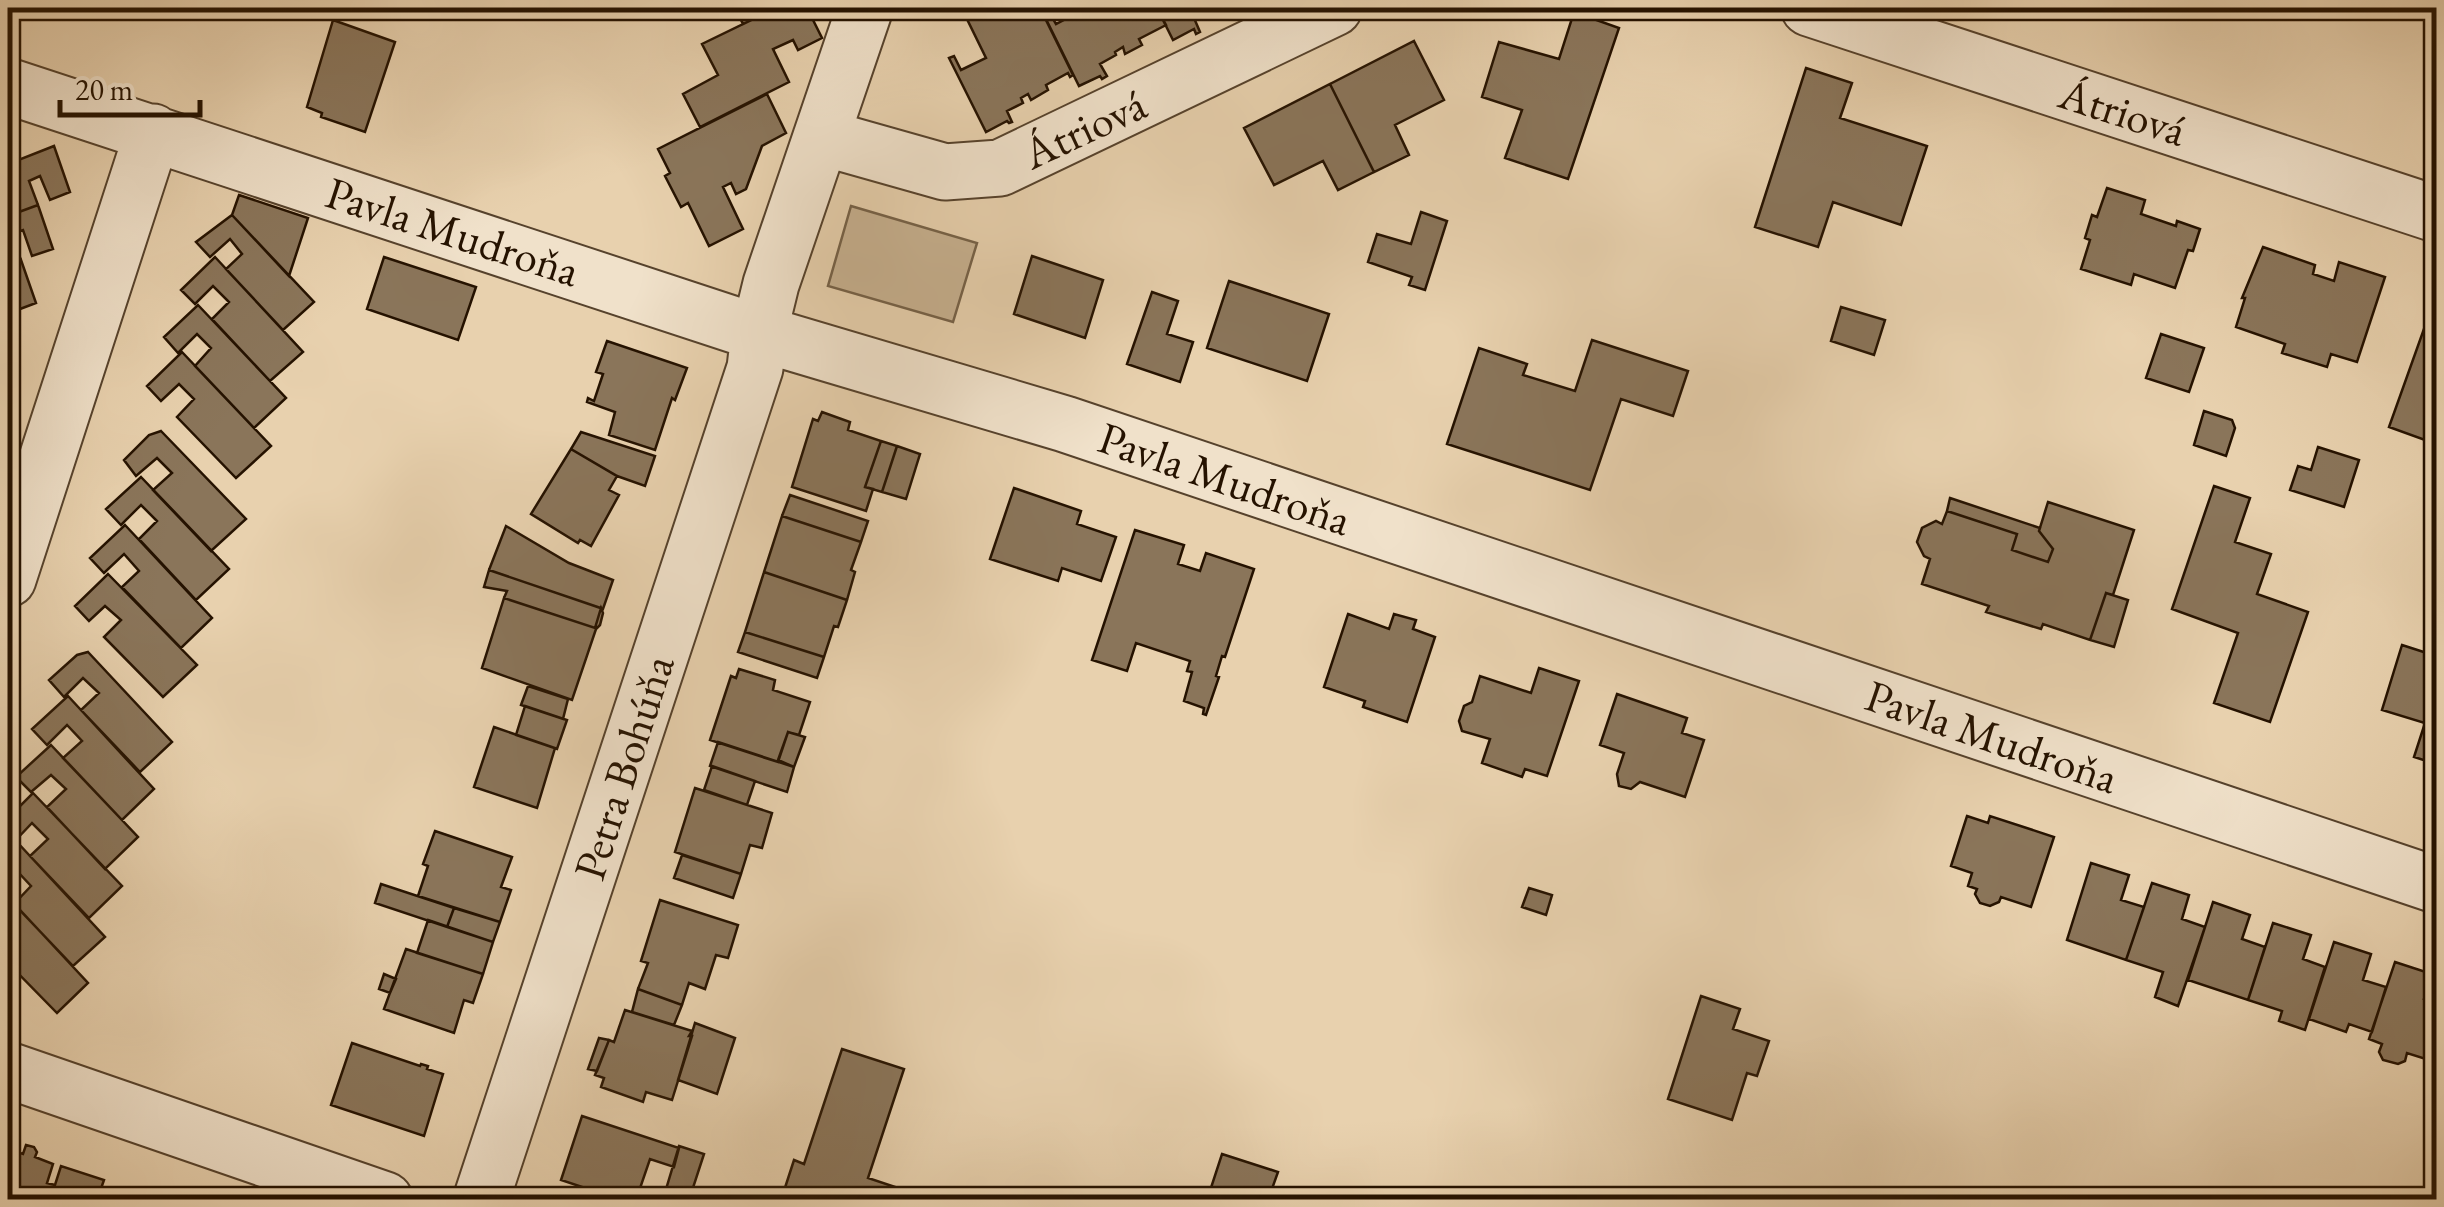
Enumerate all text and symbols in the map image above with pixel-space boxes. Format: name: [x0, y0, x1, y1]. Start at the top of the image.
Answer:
scale bar: [60, 55, 200, 117]
street label: Átriová: [2051, 63, 2194, 159]
text: 20 m: [75, 70, 133, 109]
street label: Átriová: [1012, 74, 1155, 182]
street label: Pavla Mudroňa: [319, 163, 587, 299]
street label: Pavla Mudroňa: [1091, 408, 1359, 548]
street label: Petra Bohúňa: [559, 647, 687, 887]
street label: Pavla Mudroňa: [1858, 666, 2126, 806]

